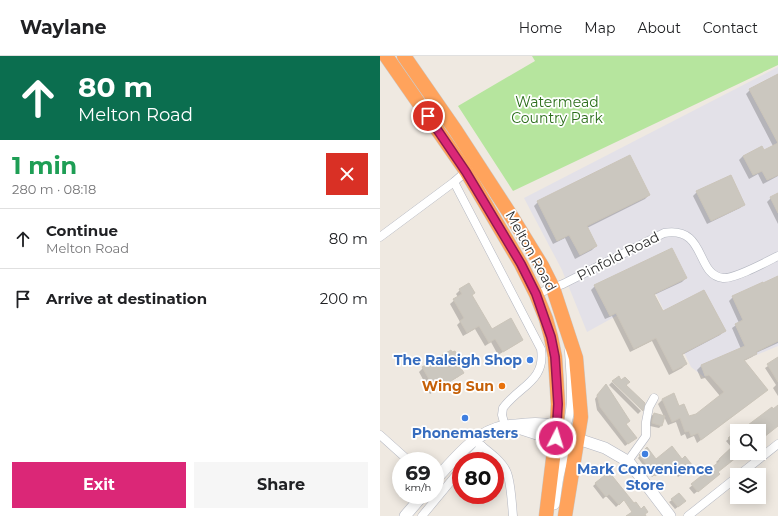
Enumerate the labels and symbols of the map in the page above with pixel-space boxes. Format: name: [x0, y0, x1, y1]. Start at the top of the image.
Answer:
park label: Watermead Country Park: [511, 93, 603, 127]
pin: [411, 99, 445, 133]
street label: Melton Road: [501, 208, 561, 294]
street label: Pinfold Road: [574, 228, 662, 284]
place label: The Raleigh Shop: [394, 351, 522, 369]
marker: The Raleigh Shop: [525, 355, 535, 365]
place label: Wing Sun: [422, 377, 494, 395]
marker: Wing Sun: [497, 381, 507, 391]
marker: Phonemasters: [460, 413, 470, 423]
position arrow: [535, 417, 577, 459]
place label: Phonemasters: [412, 424, 519, 442]
marker: Mark Convenience Store: [640, 449, 650, 459]
speed limit sign: 80: [452, 452, 504, 504]
place label: Mark Convenience Store: [577, 460, 713, 494]

